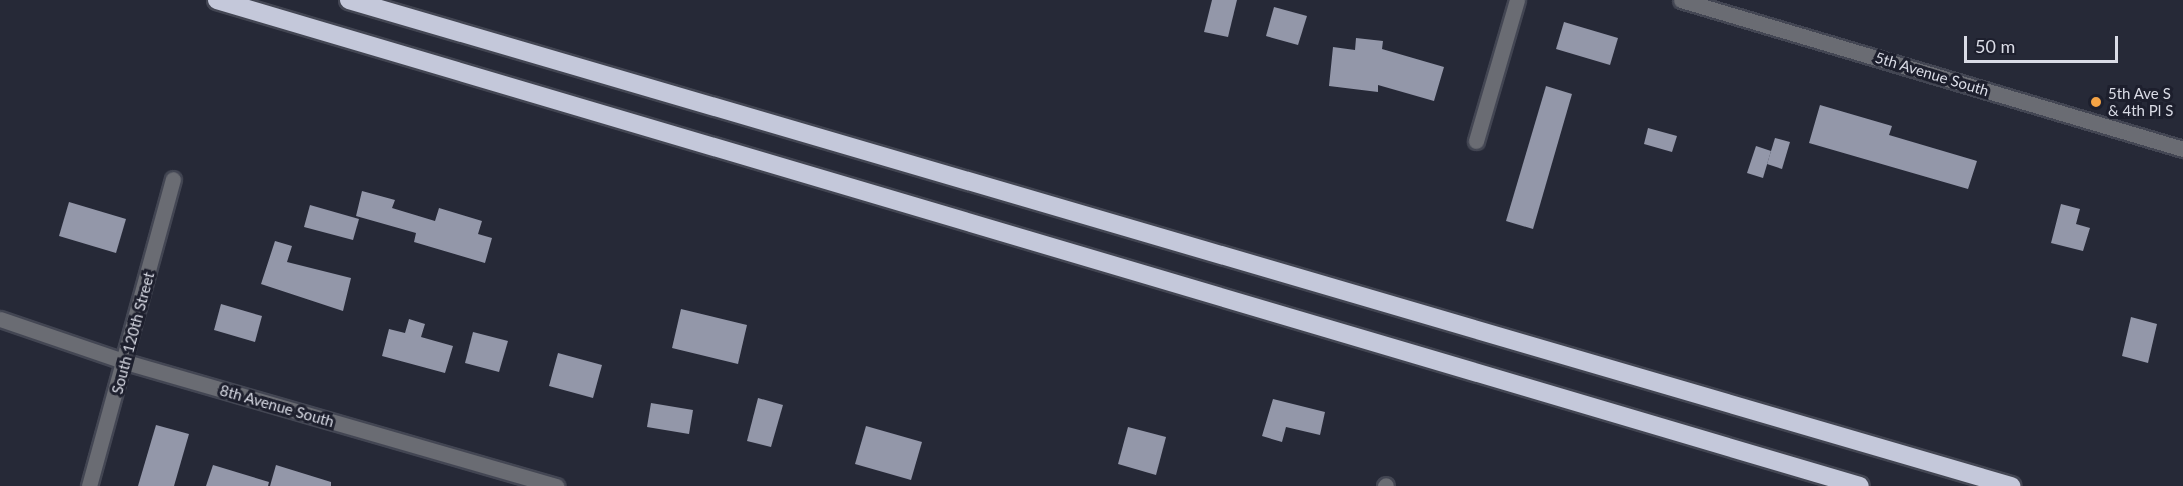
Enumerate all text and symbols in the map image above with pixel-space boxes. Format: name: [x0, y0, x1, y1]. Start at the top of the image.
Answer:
scale bar: [1967, 24, 2122, 62]
text: 50 m: [1975, 35, 2015, 57]
street label: 5th Avenue South: [1873, 48, 1991, 100]
place label: 5th Ave S & 4th Pl S: [2108, 84, 2173, 119]
marker: 5th Ave S & 4th Pl S: [2089, 95, 2103, 109]
street label: South 120th Street: [108, 270, 158, 396]
street label: 8th Avenue South: [218, 381, 336, 431]

